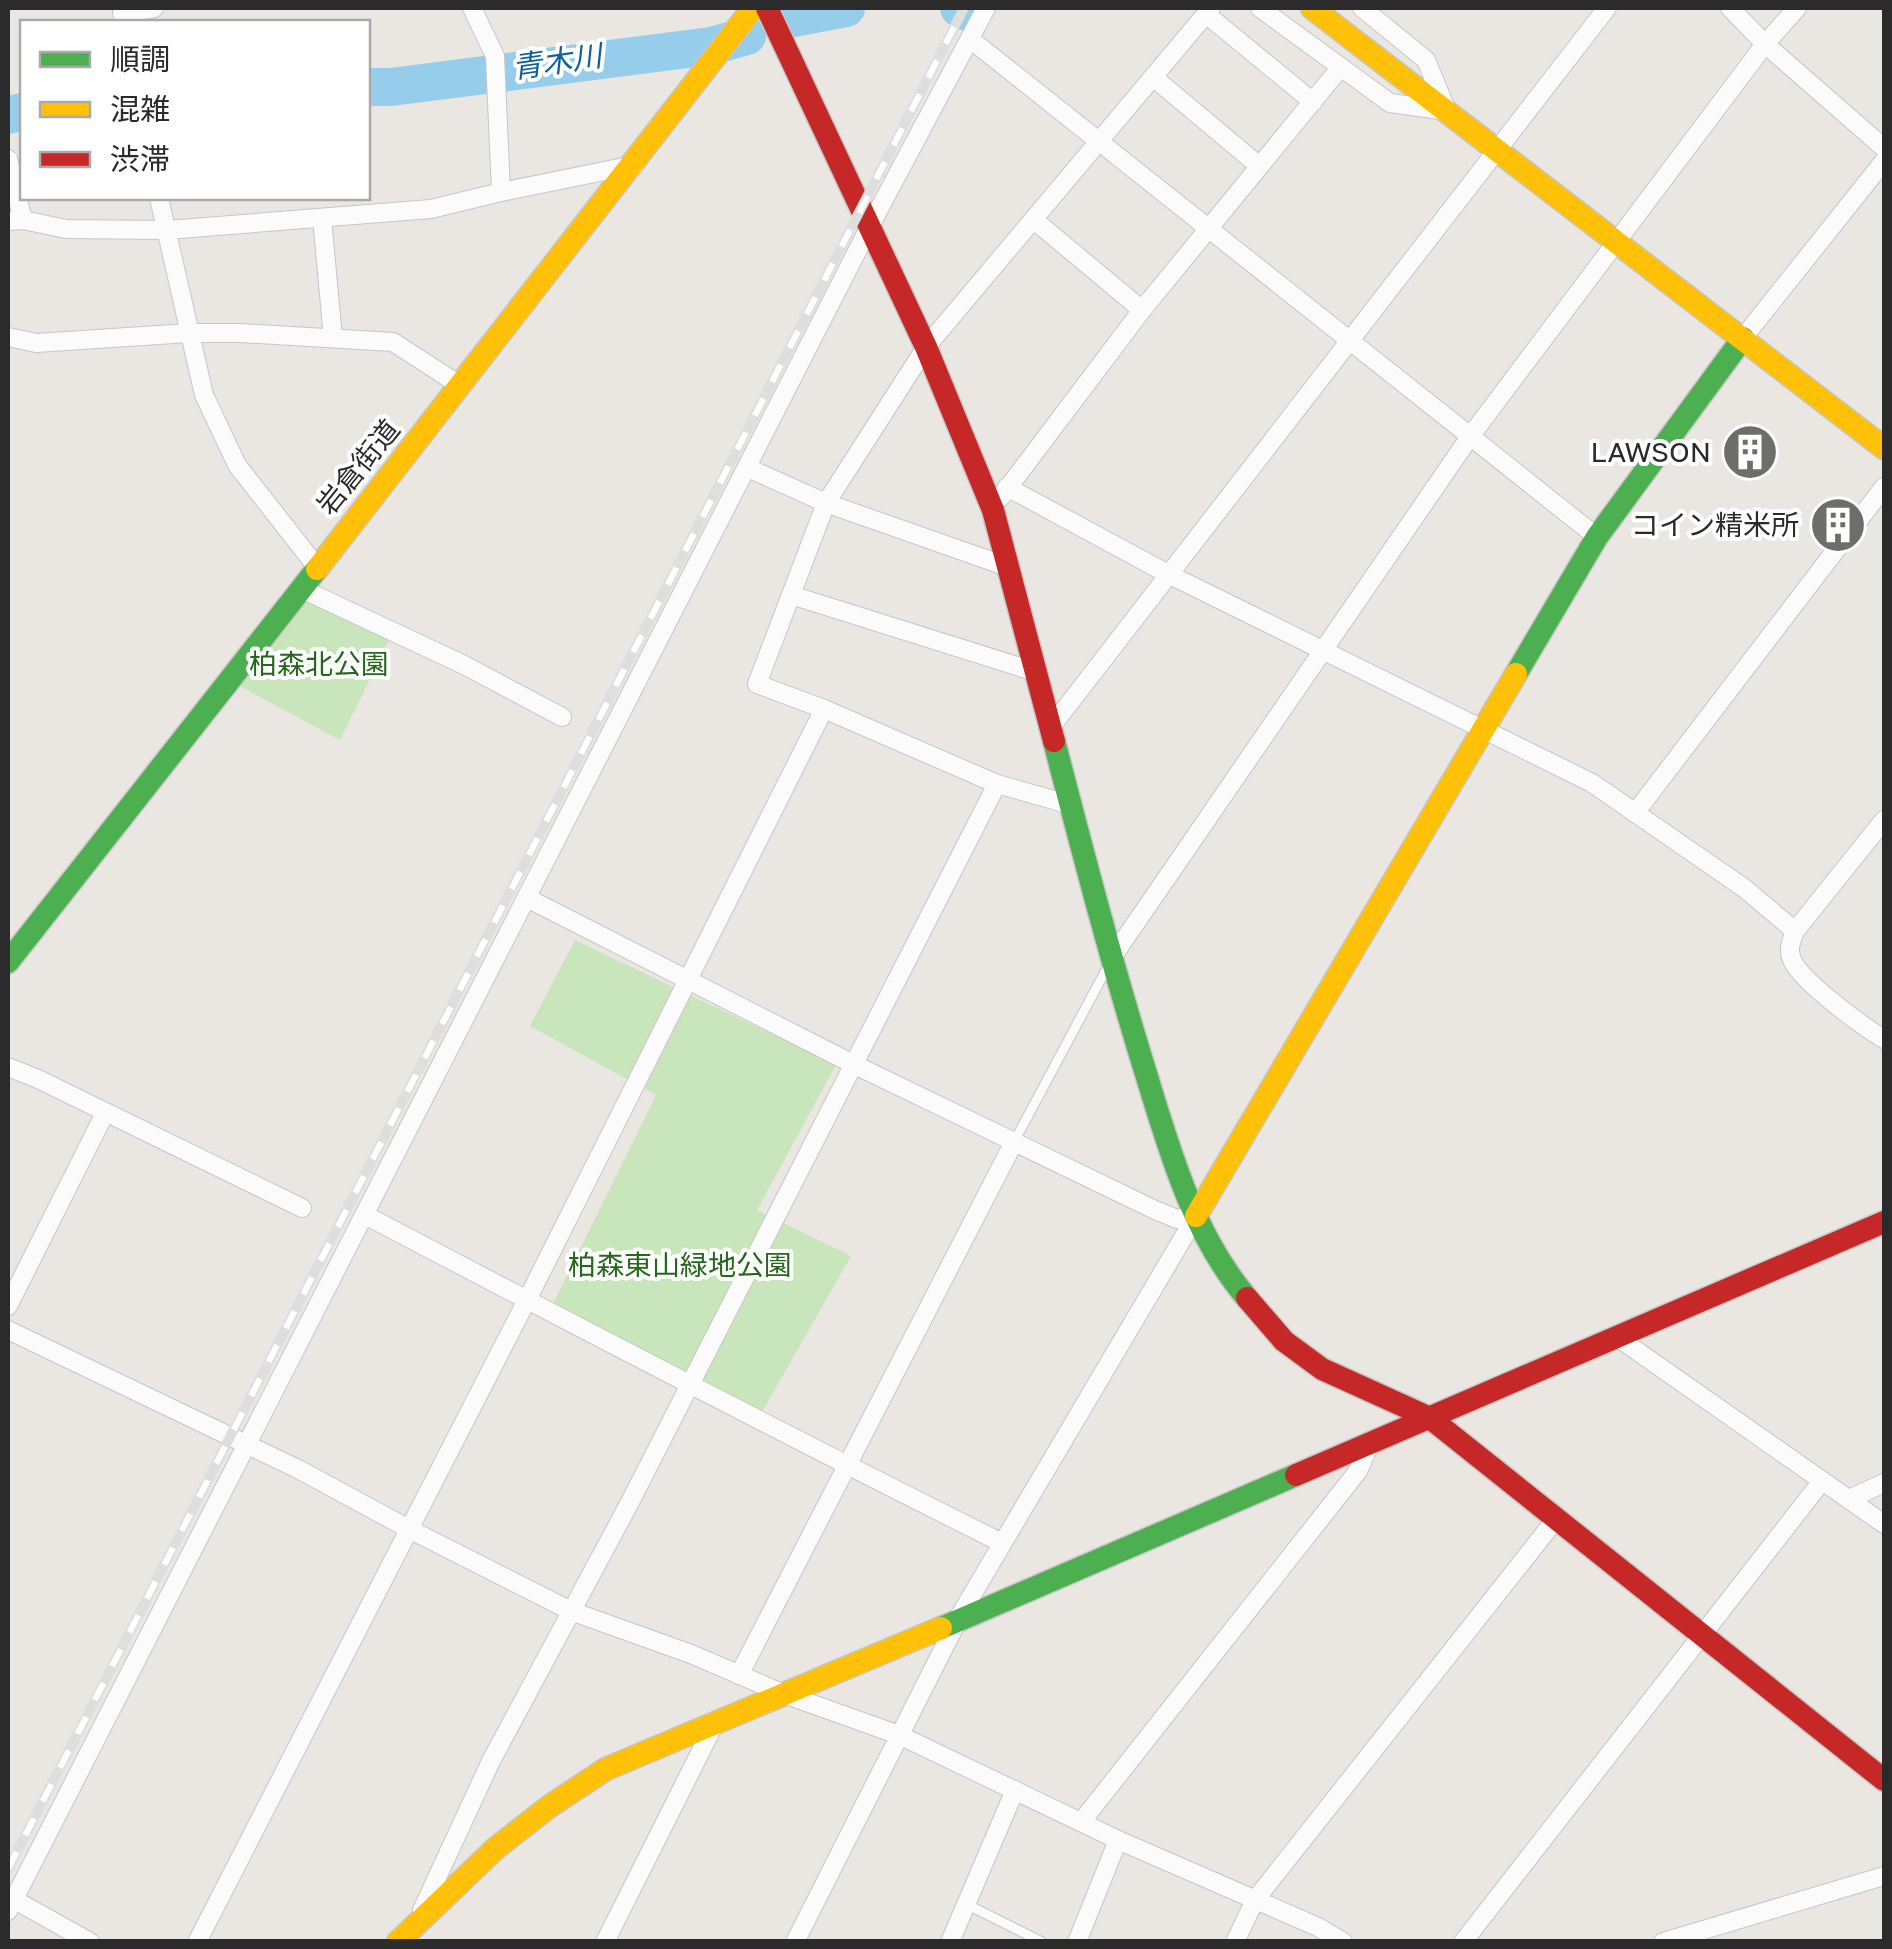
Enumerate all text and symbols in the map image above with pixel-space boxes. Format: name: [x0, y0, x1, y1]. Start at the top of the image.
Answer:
legend: [20, 20, 370, 200]
water label: 青木川: [510, 37, 607, 85]
text: 順調: [110, 41, 170, 77]
text: 混雑: [110, 91, 170, 127]
text: 渋滞: [110, 141, 170, 177]
street label: 岩倉街道: [310, 413, 406, 521]
building icon: LAWSON: [1720, 422, 1780, 482]
place label: LAWSON: [1591, 435, 1711, 468]
building icon: コイン精米所: [1808, 495, 1868, 555]
place label: コイン精米所: [1631, 508, 1799, 541]
park label: 柏森北公園: [249, 647, 389, 680]
park label: 柏森東山緑地公園: [568, 1248, 792, 1281]

